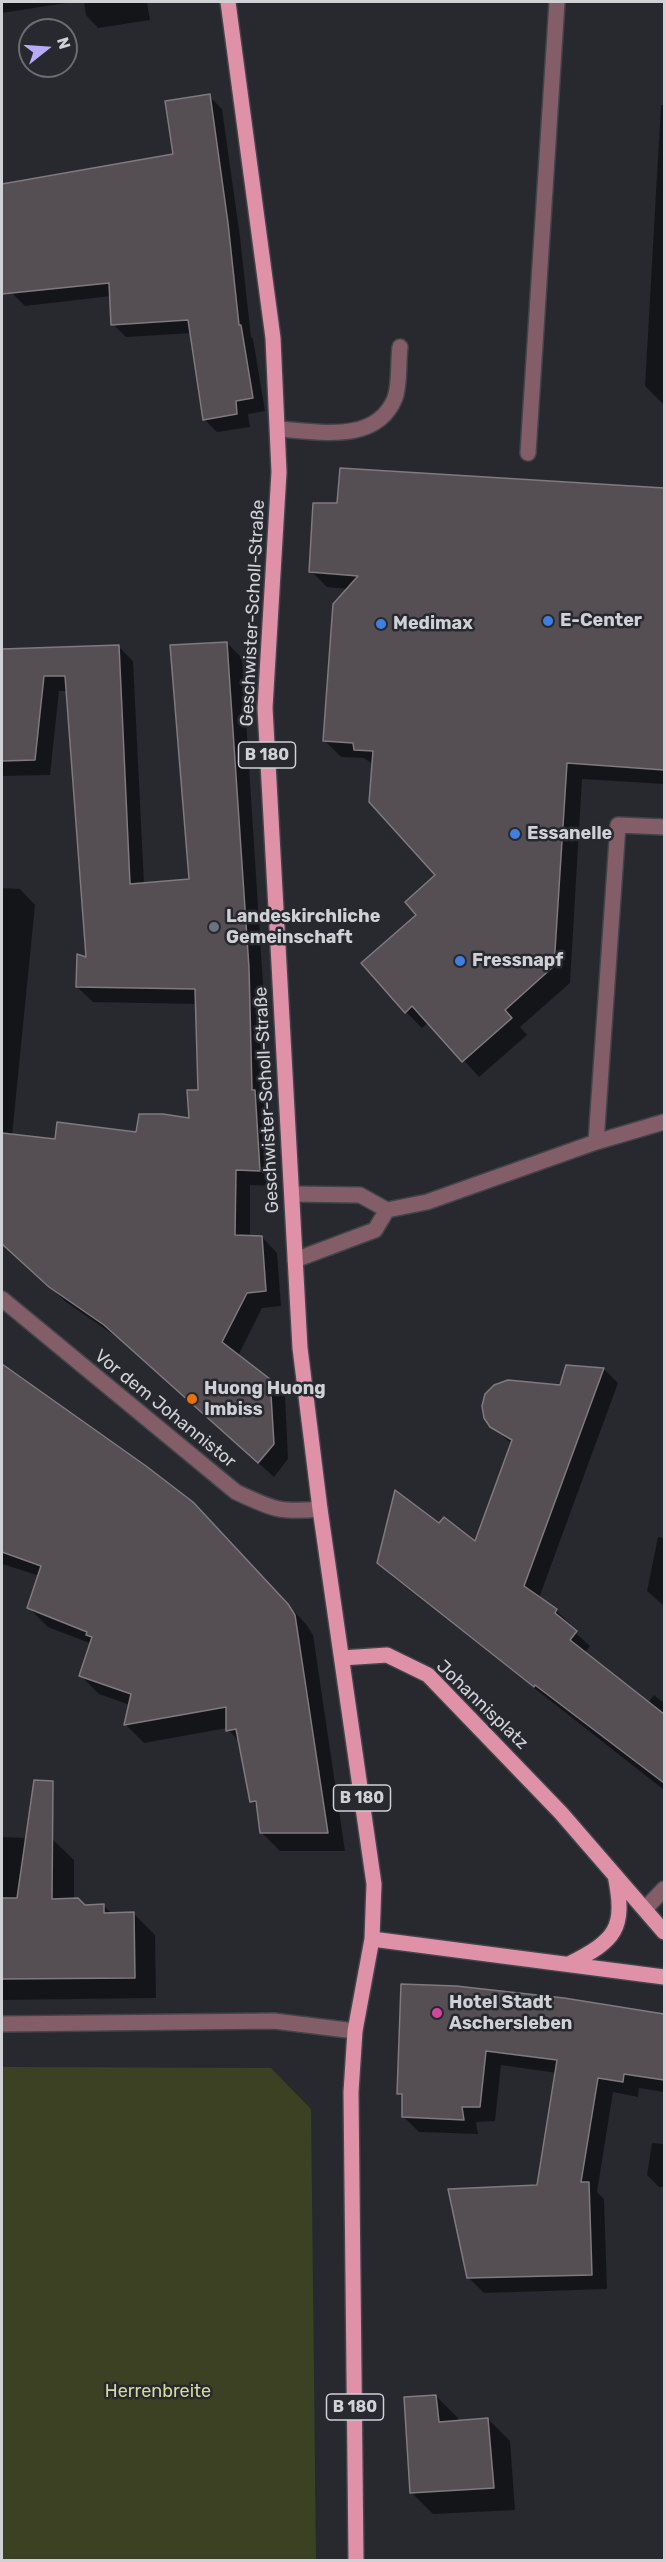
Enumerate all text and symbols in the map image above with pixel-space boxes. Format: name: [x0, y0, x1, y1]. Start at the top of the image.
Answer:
north arrow: [18, 18, 78, 78]
text: N: [53, 35, 75, 51]
street label: Geschwister-Scholl-Straße: [236, 499, 270, 727]
place label: E-Center: [560, 610, 642, 632]
place label: Medimax: [393, 613, 473, 635]
marker: E-Center: [541, 614, 555, 628]
marker: Medimax: [374, 617, 388, 631]
road number: B 180: [238, 742, 296, 768]
place label: Essanelle: [527, 823, 612, 845]
marker: Essanelle: [508, 827, 522, 841]
place label: Landeskirchliche Gemeinschaft: [226, 906, 380, 948]
marker: Landeskirchliche Gemeinschaft: [207, 920, 221, 934]
place label: Fressnapf: [472, 950, 563, 972]
marker: Fressnapf: [453, 954, 467, 968]
street label: Geschwister-Scholl-Straße: [250, 986, 284, 1214]
street label: Vor dem Johannistor: [90, 1345, 240, 1473]
place label: Huong Huong Imbiss: [204, 1378, 326, 1420]
marker: Huong Huong Imbiss: [185, 1392, 199, 1406]
street label: Johannisplatz: [432, 1656, 532, 1754]
road number: B 180: [334, 1785, 391, 1811]
place label: Hotel Stadt Aschersleben: [449, 1992, 572, 2034]
marker: Hotel Stadt Aschersleben: [430, 2006, 444, 2020]
park label: Herrenbreite: [105, 2381, 211, 2403]
road number: B 180: [326, 2394, 384, 2420]

